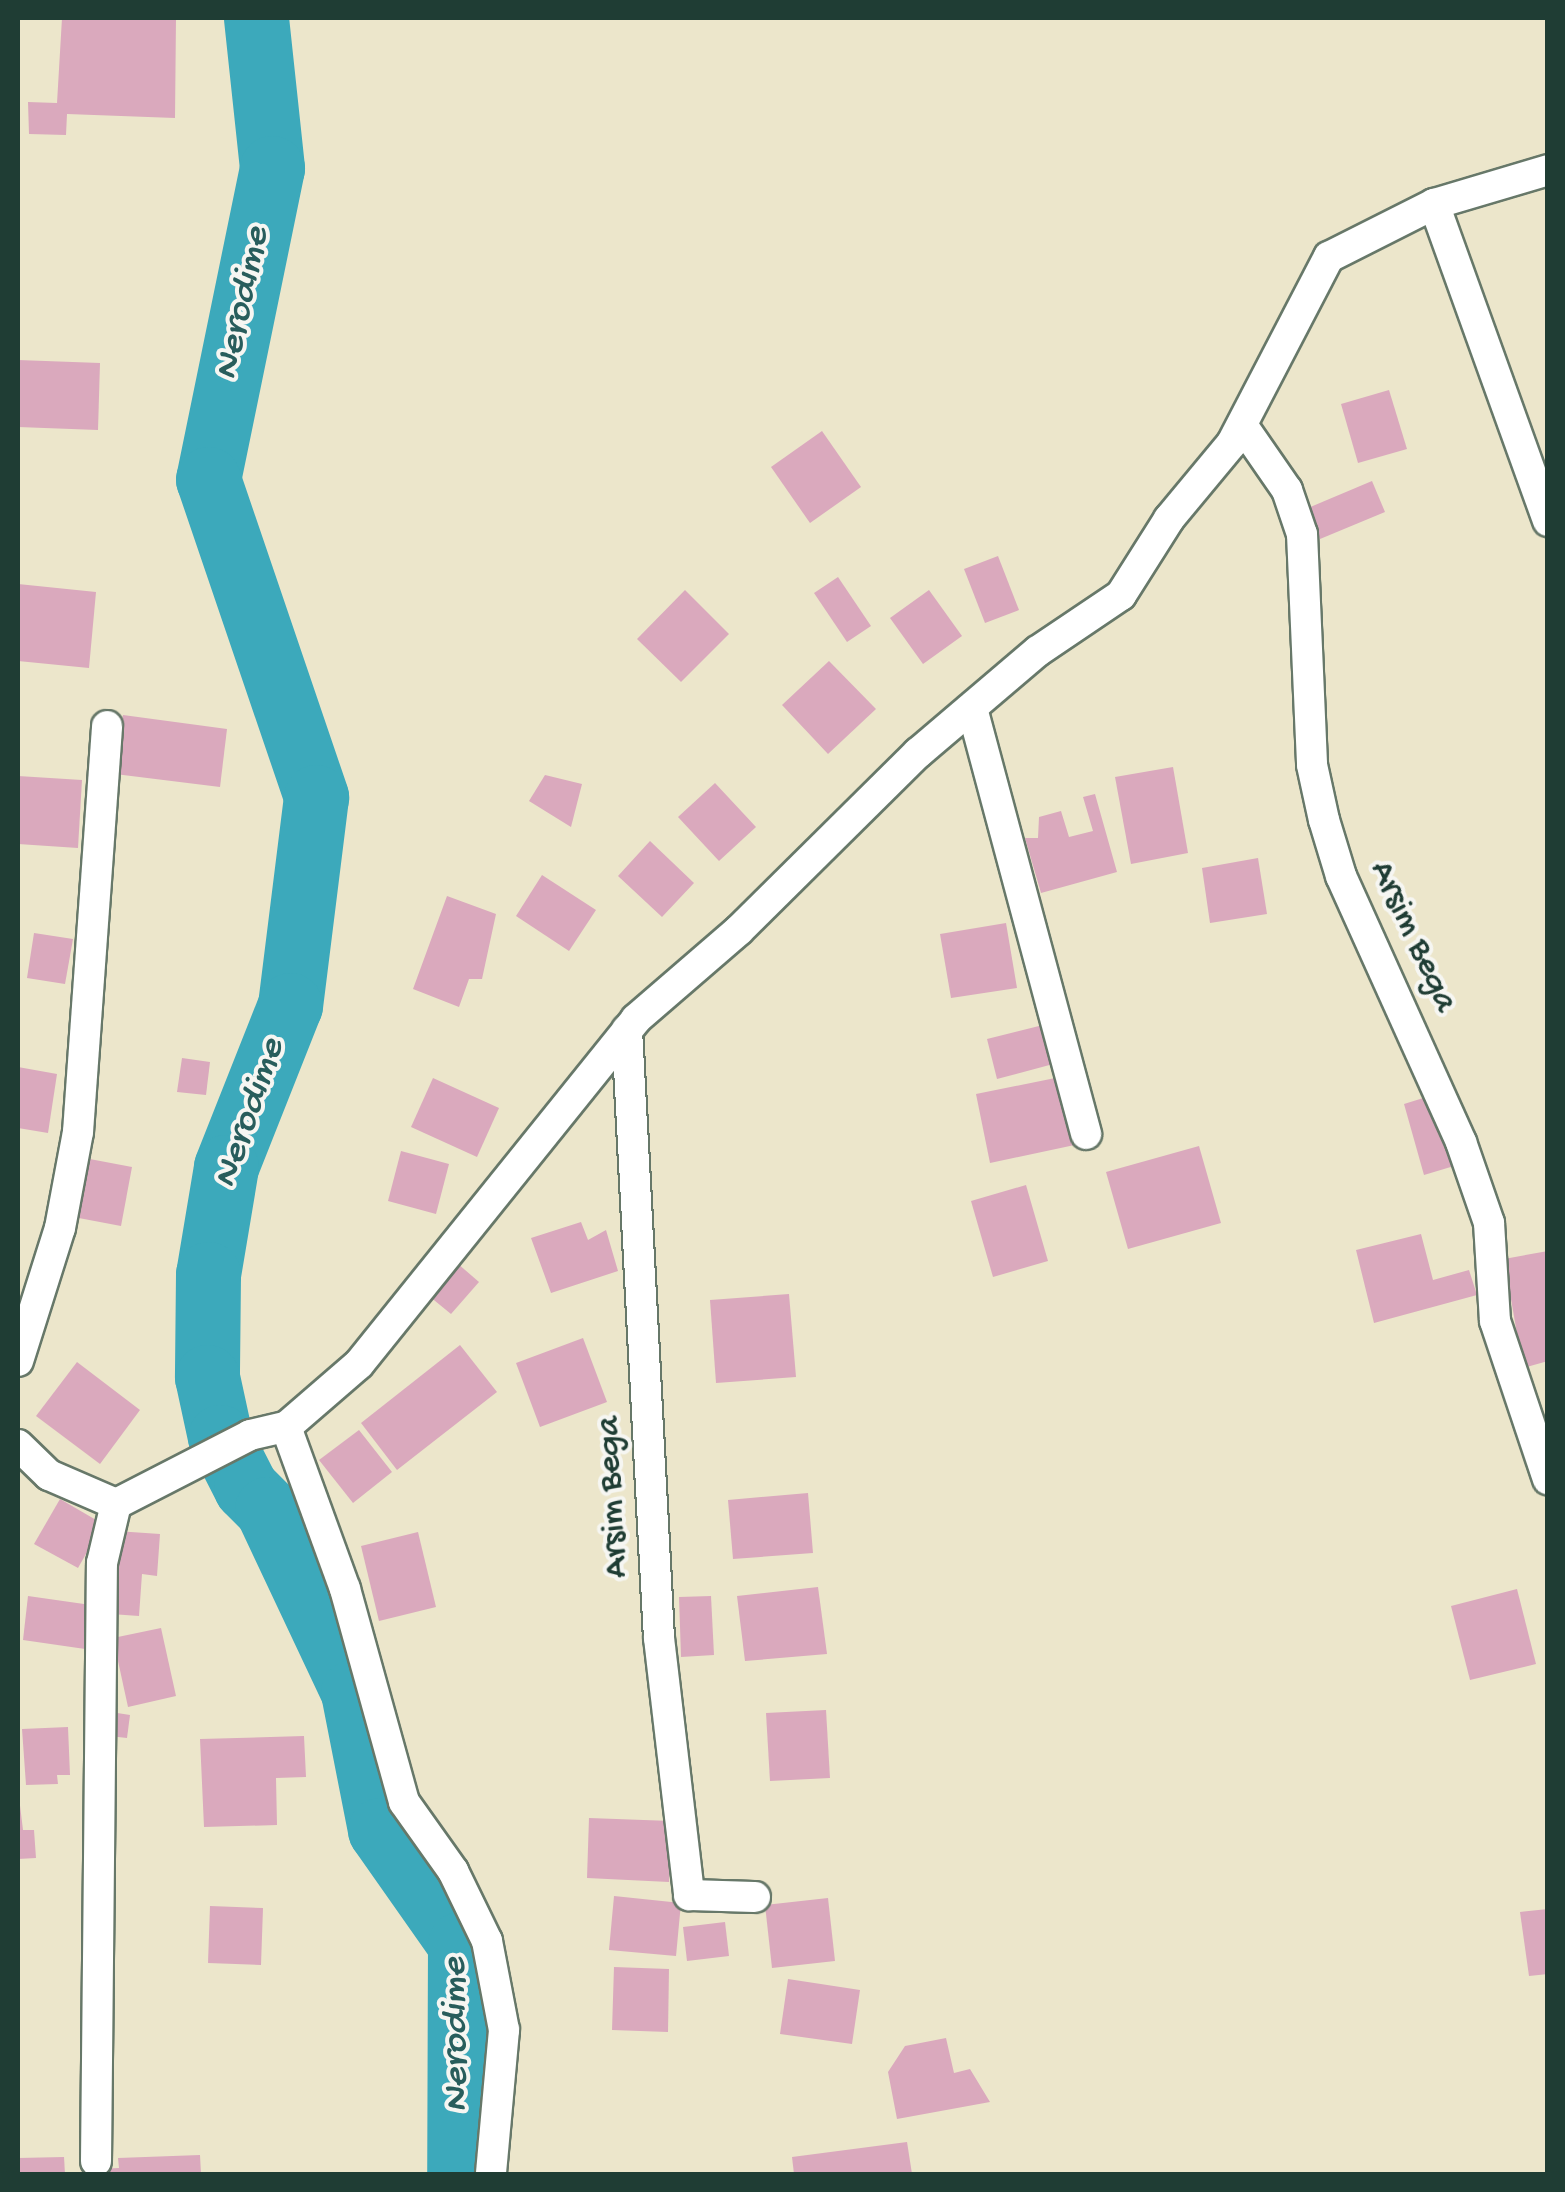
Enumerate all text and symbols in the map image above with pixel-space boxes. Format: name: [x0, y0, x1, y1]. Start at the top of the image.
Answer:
water label: Nerodime: [206, 224, 282, 384]
street label: Arsim Bega: [1359, 855, 1465, 1019]
water label: Nerodime: [204, 1033, 298, 1195]
street label: Arsim Bega: [589, 1415, 639, 1579]
water label: Nerodime: [434, 1957, 482, 2113]

